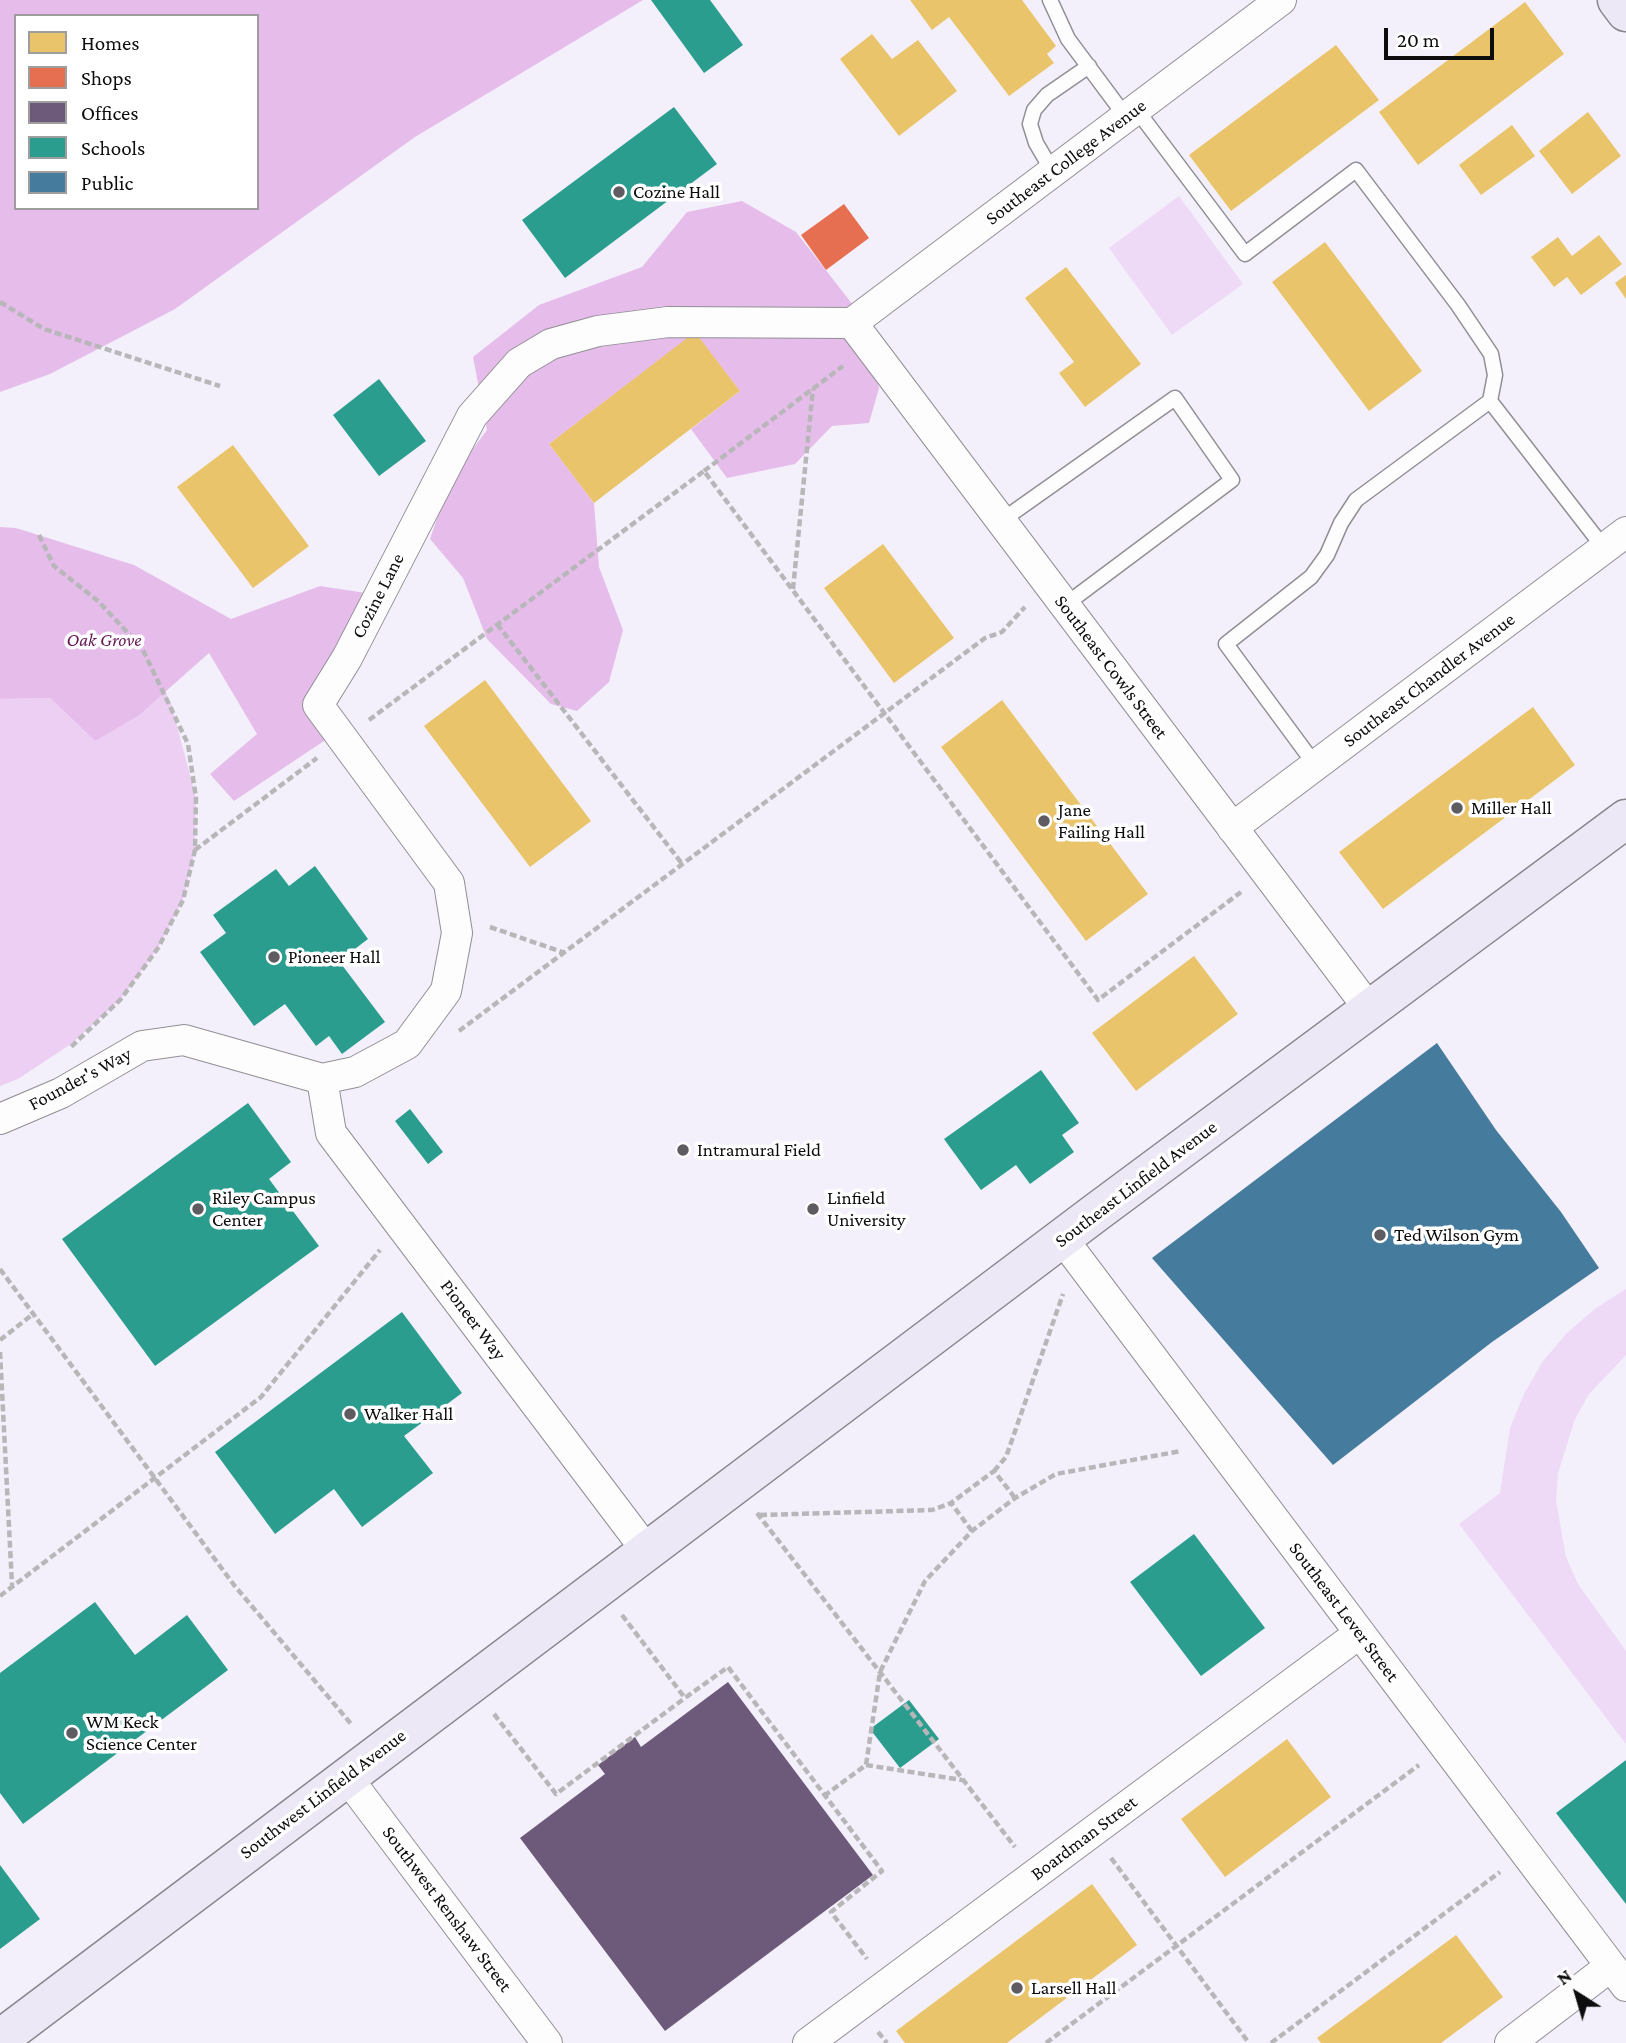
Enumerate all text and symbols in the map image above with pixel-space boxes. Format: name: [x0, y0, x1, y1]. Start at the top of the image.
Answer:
legend: [14, 14, 259, 210]
scale bar: [1388, 14, 1498, 58]
text: 20 m: [1397, 28, 1440, 52]
text: Homes: [81, 31, 140, 55]
text: Shops: [81, 66, 132, 90]
street label: Southeast College Avenue: [981, 94, 1151, 230]
text: Offices: [81, 101, 139, 125]
text: Schools: [81, 136, 145, 160]
text: Public: [81, 171, 133, 195]
place label: Cozine Hall: [633, 181, 720, 203]
marker: Cozine Hall: [611, 184, 627, 200]
street label: Cozine Lane: [347, 550, 409, 642]
street label: Southeast Cowls Street: [1049, 591, 1173, 743]
street label: Southeast Chandler Avenue: [1339, 608, 1519, 752]
park label: Oak Grove: [66, 629, 142, 651]
place label: Miller Hall: [1471, 797, 1552, 819]
place label: Jane Failing Hall: [1058, 799, 1145, 843]
marker: Miller Hall: [1449, 800, 1465, 816]
marker: Jane Failing Hall: [1036, 813, 1052, 829]
place label: Pioneer Hall: [288, 946, 380, 968]
marker: Pioneer Hall: [266, 949, 282, 965]
street label: Founder's Way: [25, 1042, 135, 1116]
street label: Southeast Linfield Avenue: [1050, 1116, 1222, 1252]
place label: Intramural Field: [697, 1139, 821, 1161]
marker: Intramural Field: [675, 1142, 691, 1158]
place label: Riley Campus Center: [212, 1187, 316, 1231]
place label: Linfield University: [827, 1187, 905, 1231]
marker: Riley Campus Center: [190, 1201, 206, 1217]
marker: Linfield University: [805, 1201, 821, 1217]
place label: Ted Wilson Gym: [1394, 1224, 1519, 1246]
marker: Ted Wilson Gym: [1372, 1227, 1388, 1243]
street label: Pioneer Way: [435, 1275, 511, 1365]
place label: Walker Hall: [364, 1403, 453, 1425]
marker: Walker Hall: [342, 1406, 358, 1422]
street label: Southeast Lever Street: [1284, 1538, 1404, 1686]
place label: WM Keck Science Center: [86, 1711, 197, 1755]
street label: Southwest Linfield Avenue: [235, 1724, 411, 1864]
marker: WM Keck Science Center: [64, 1725, 80, 1741]
street label: Boardman Street: [1026, 1791, 1142, 1885]
street label: Southwest Renshaw Street: [377, 1822, 517, 1996]
north arrow: [1542, 1959, 1612, 2029]
text: N: [1553, 1965, 1576, 1989]
place label: Larsell Hall: [1031, 1977, 1116, 1999]
marker: Larsell Hall: [1009, 1980, 1025, 1996]

